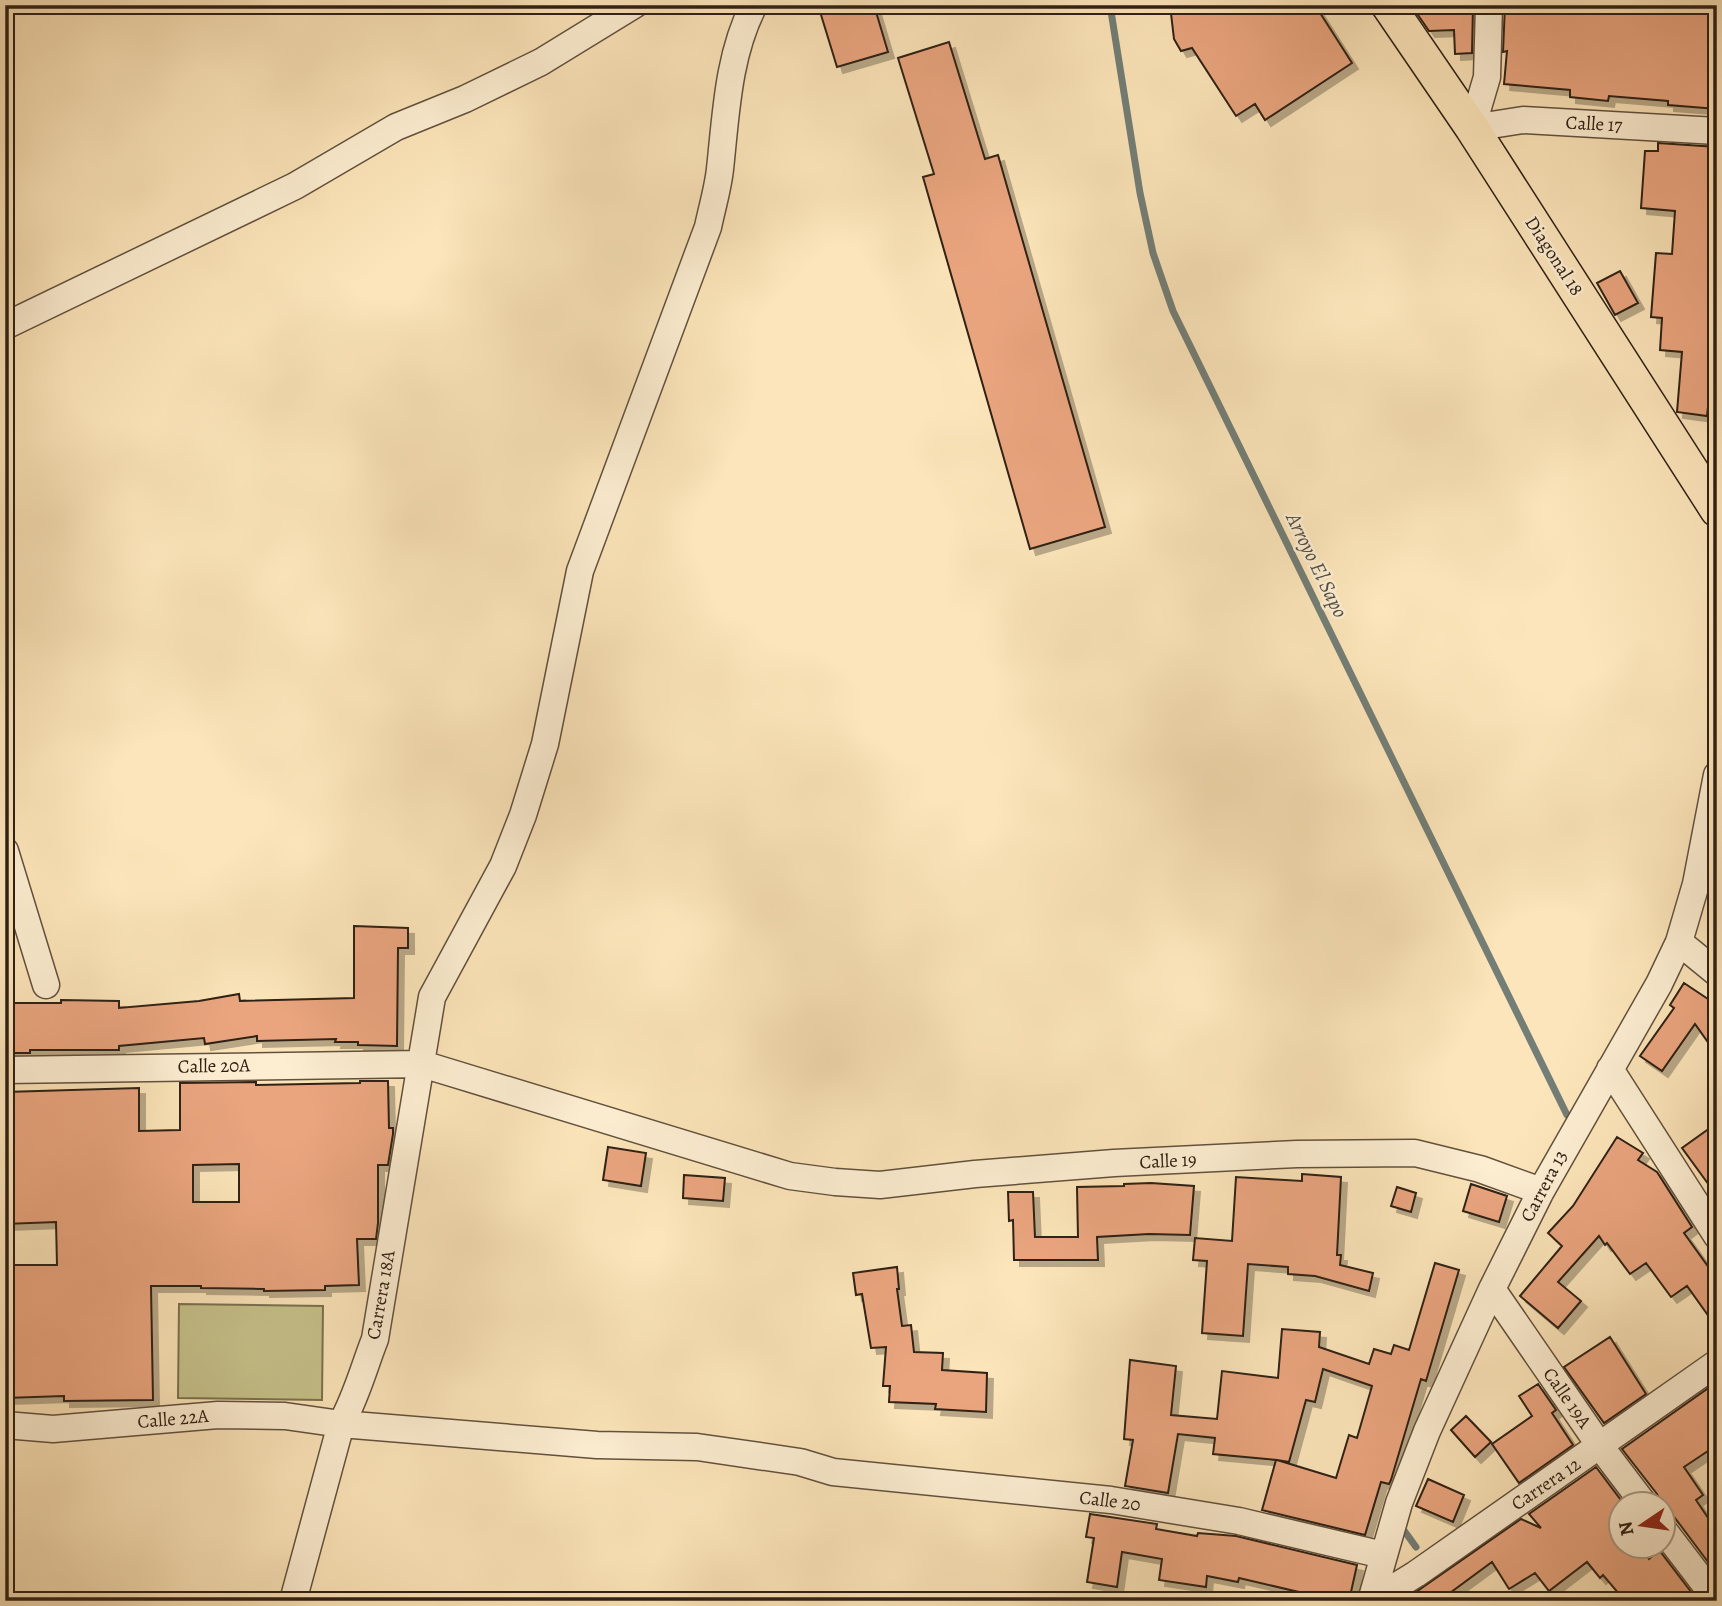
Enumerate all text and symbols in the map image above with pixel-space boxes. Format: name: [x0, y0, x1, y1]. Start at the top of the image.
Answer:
street label: Calle 17: [1565, 110, 1623, 138]
street label: Diagonal 18: [1519, 211, 1589, 301]
water label: Arroyo El Sapo: [1279, 507, 1354, 622]
street label: Calle 20A: [178, 1052, 251, 1080]
street label: Carrera 13: [1514, 1146, 1574, 1226]
street label: Calle 19: [1139, 1147, 1197, 1175]
street label: Carrera 18A: [360, 1247, 402, 1342]
street label: Calle 19A: [1537, 1362, 1598, 1434]
street label: Calle 22A: [136, 1403, 211, 1435]
street label: Carrera 12: [1506, 1451, 1586, 1517]
street label: Calle 20: [1078, 1484, 1142, 1518]
north arrow: [1606, 1490, 1676, 1560]
text: N: [1612, 1519, 1641, 1538]

